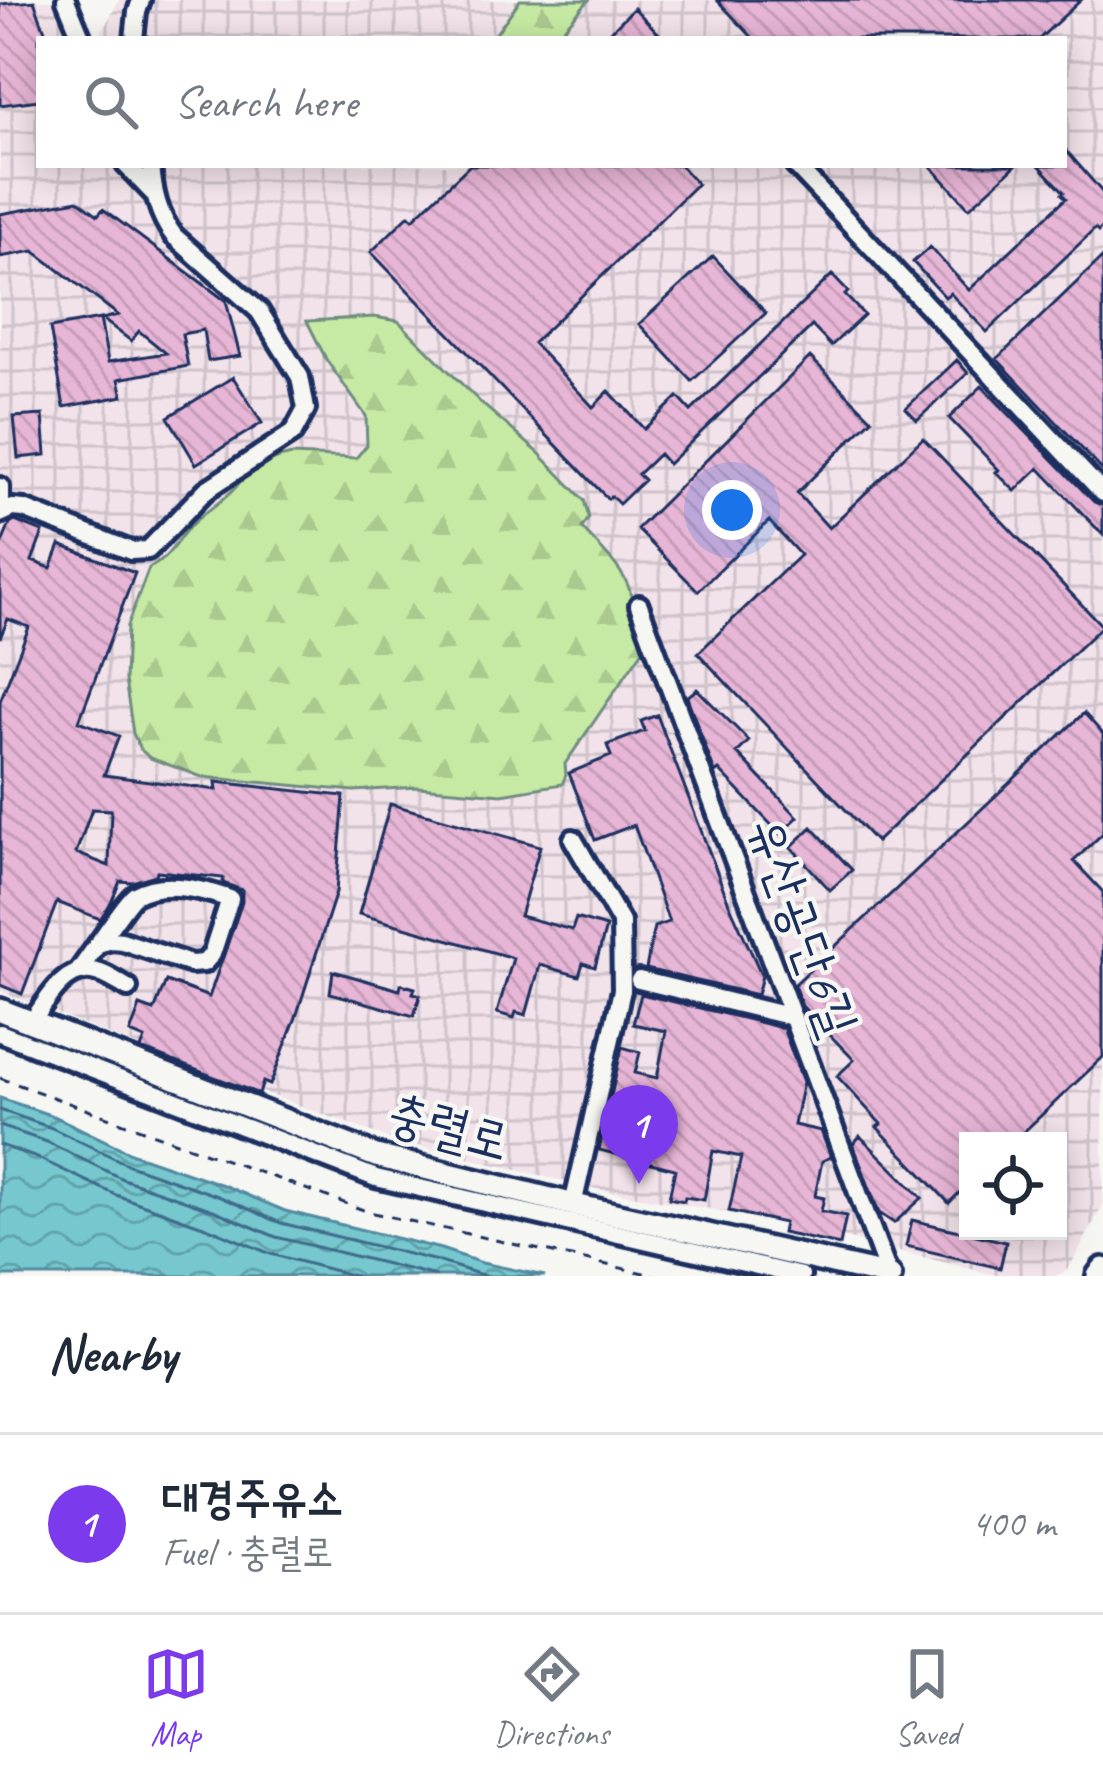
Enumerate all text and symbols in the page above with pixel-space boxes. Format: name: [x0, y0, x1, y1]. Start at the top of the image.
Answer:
search box: [36, 36, 1067, 168]
icon: search: [78, 69, 144, 135]
text: Search here: [174, 74, 357, 131]
your location: [702, 480, 762, 540]
street label: 유산공단6길: [734, 808, 872, 1044]
street label: 충렬로: [381, 1080, 516, 1174]
pin: 1: [600, 1085, 678, 1184]
map controls: [959, 1132, 1067, 1240]
button: locate: [959, 1132, 1067, 1240]
text: Nearby: [48, 1322, 176, 1386]
text: 대경주유소: [162, 1470, 343, 1527]
text: 1: [78, 1499, 96, 1548]
text: 400 m: [971, 1499, 1055, 1548]
text: Fuel · 충렬로: [162, 1528, 333, 1577]
tab: Map: [143, 1641, 209, 1755]
tab: Directions: [494, 1641, 609, 1755]
tab: Saved: [894, 1641, 960, 1755]

